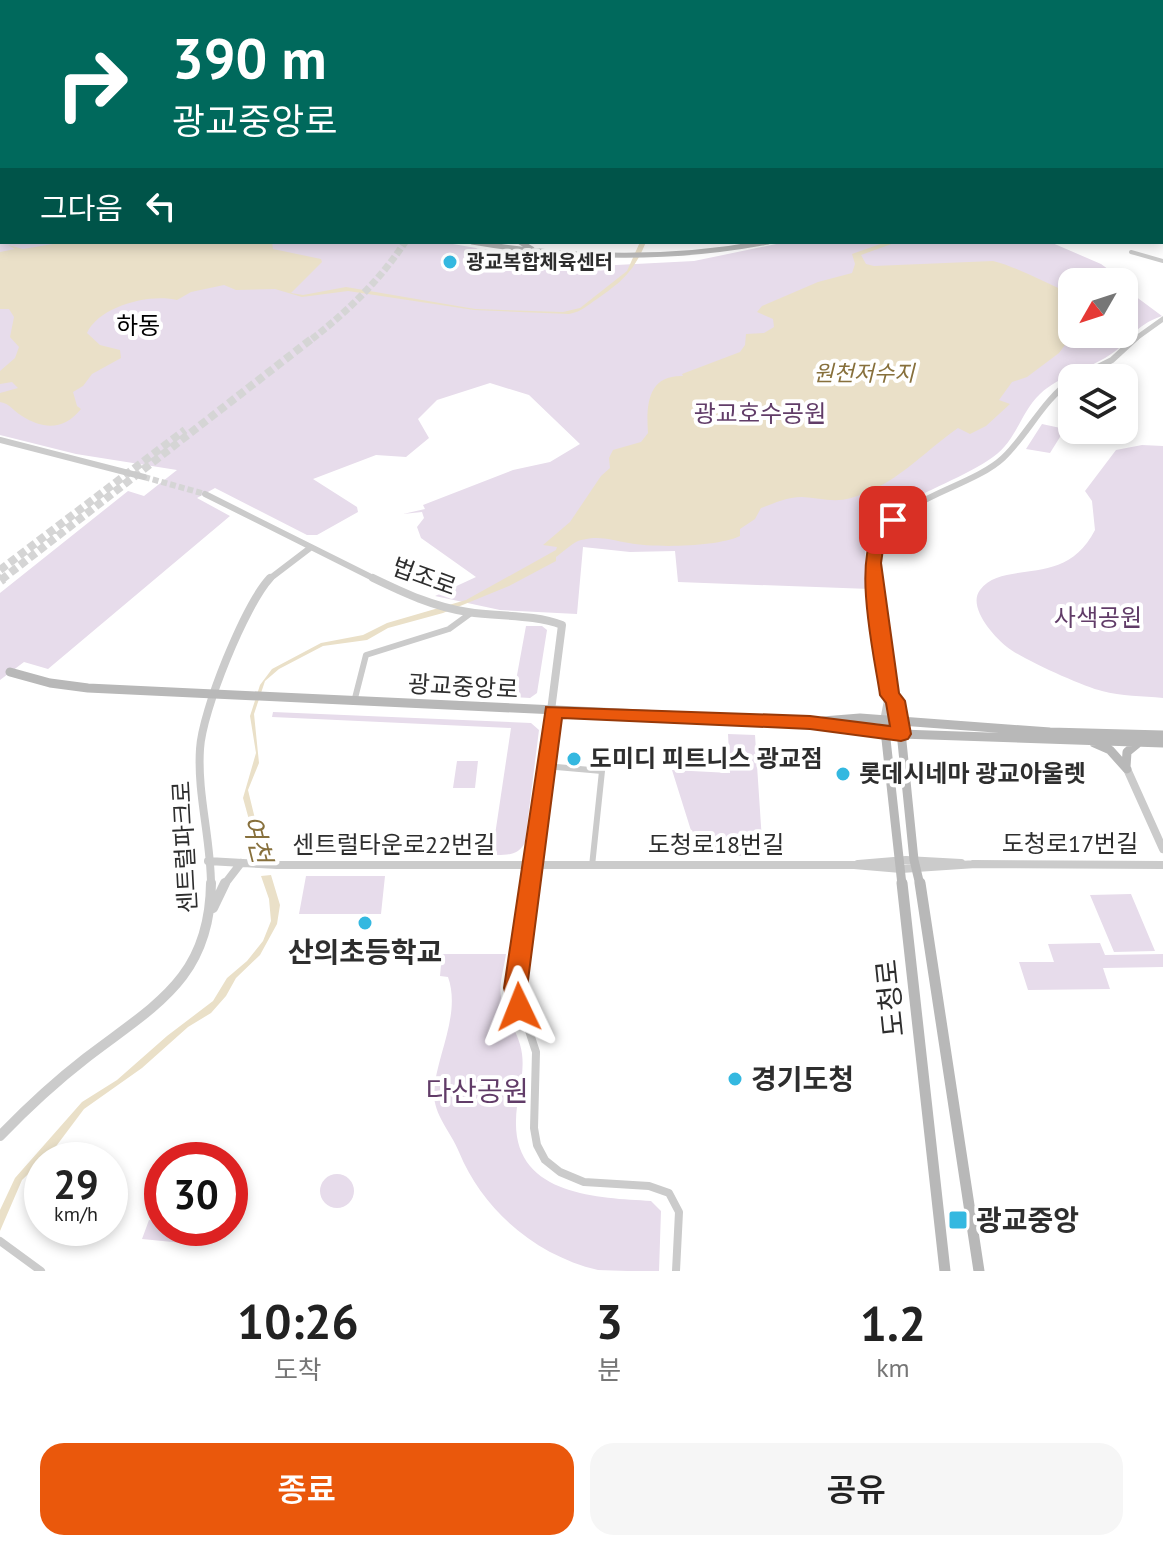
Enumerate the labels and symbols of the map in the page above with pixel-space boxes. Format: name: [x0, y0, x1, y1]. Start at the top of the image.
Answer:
place label: 광교복합체육센터: [466, 249, 613, 275]
marker: 광교복합체육센터: [441, 253, 459, 271]
north arrow: [1058, 268, 1138, 348]
district label: 하동: [116, 310, 160, 341]
water label: 원천저수지: [813, 359, 916, 387]
park label: 광교호수공원: [694, 398, 826, 429]
pin: [859, 486, 927, 554]
street label: 법조로: [388, 551, 461, 602]
park label: 사색공원: [1054, 602, 1142, 633]
street label: 광교중앙로: [407, 668, 519, 705]
place label: 도미디 피트니스 광교점: [590, 743, 823, 774]
marker: 도미디 피트니스 광교점: [565, 750, 583, 768]
place label: 롯데시네마 광교아울렛: [859, 758, 1086, 789]
marker: 롯데시네마 광교아울렛: [834, 765, 852, 783]
street label: 센트럴파크로: [166, 780, 203, 914]
water label: 여천: [236, 812, 280, 869]
street label: 도청로17번길: [1002, 828, 1138, 859]
street label: 센트럴타운로22번길: [293, 829, 495, 860]
street label: 도청로18번길: [648, 829, 784, 860]
marker: 산의초등학교: [356, 914, 374, 932]
place label: 산의초등학교: [288, 933, 442, 970]
street label: 도청로: [867, 958, 912, 1038]
position arrow: [477, 965, 561, 1049]
place label: 경기도청: [751, 1060, 854, 1097]
marker: 경기도청: [726, 1070, 744, 1088]
park label: 다산공원: [425, 1072, 529, 1109]
speed limit sign: 30: [144, 1142, 248, 1246]
place label: 광교중앙: [976, 1201, 1079, 1238]
marker: 광교중앙: [947, 1209, 969, 1231]

